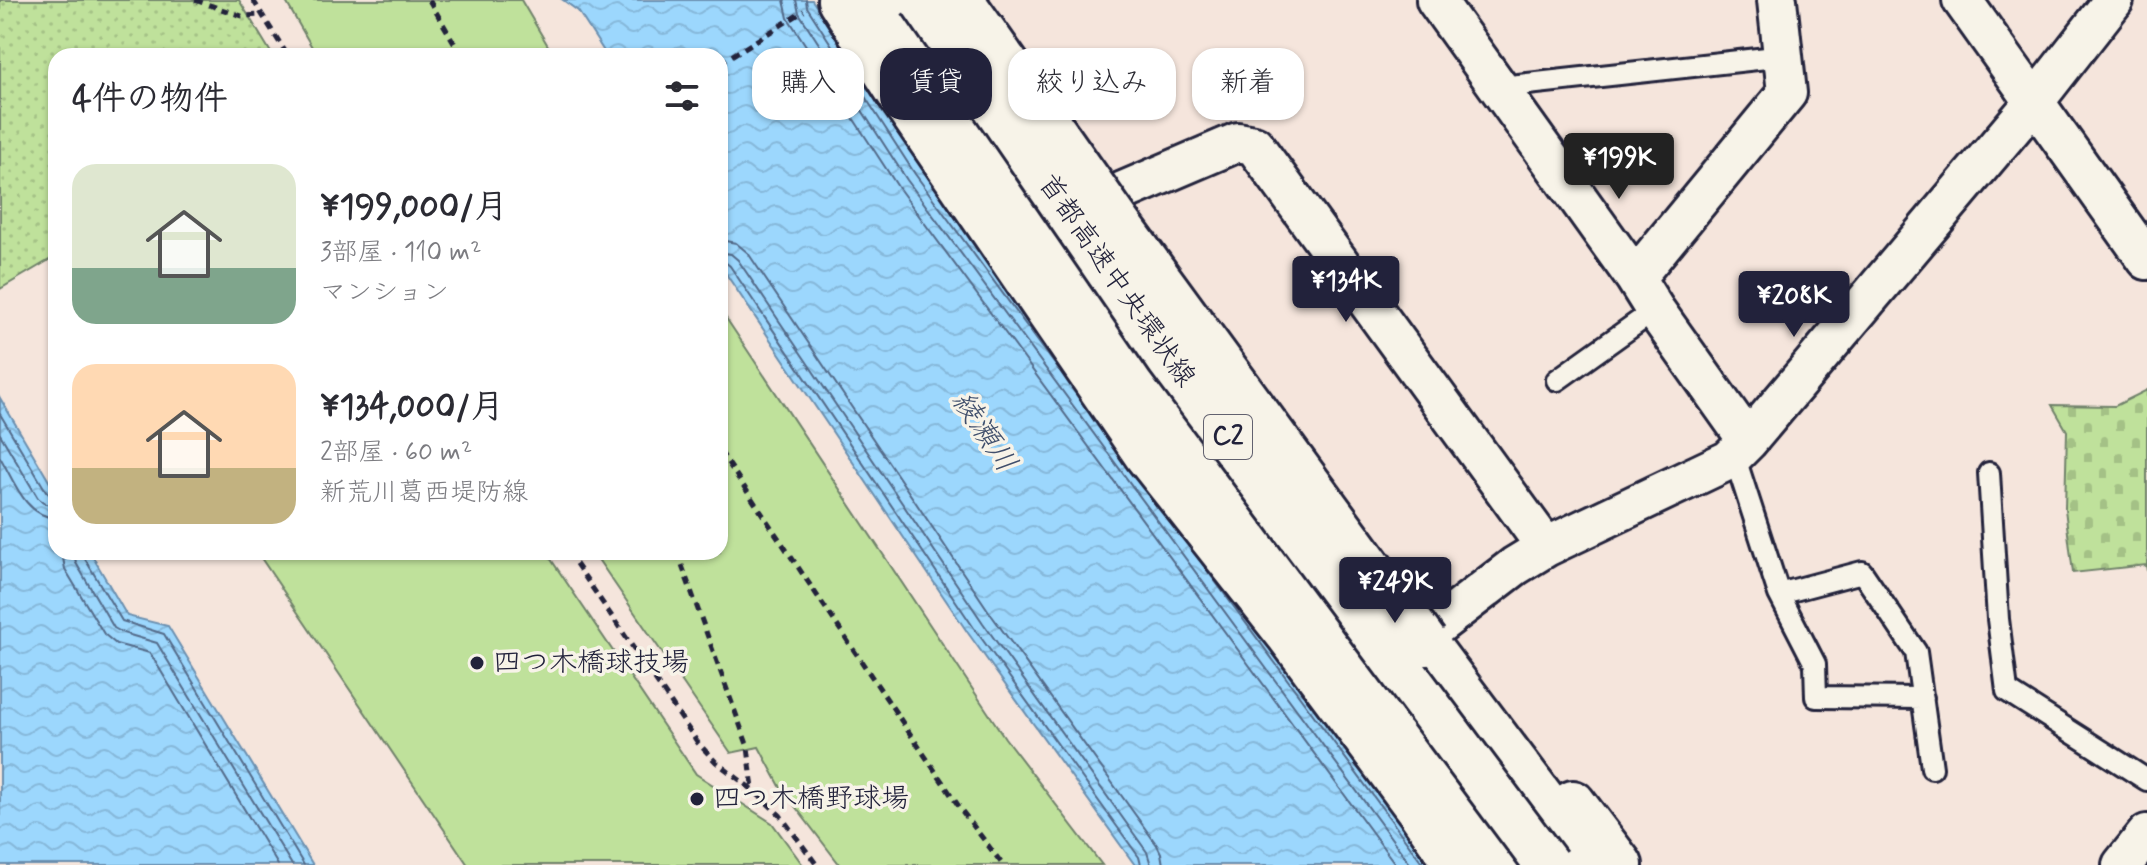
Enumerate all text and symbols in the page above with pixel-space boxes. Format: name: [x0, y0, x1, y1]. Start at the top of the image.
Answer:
chip: 購入: [752, 48, 864, 120]
chip: 賃貸: [880, 48, 992, 120]
chip: 絞り込み: [1008, 48, 1176, 120]
chip: 新着: [1192, 48, 1304, 120]
icon: filters: [660, 74, 704, 118]
text: 4件の物件: [72, 77, 228, 122]
pin: ¥199K: [1563, 133, 1675, 201]
text: ¥199K: [1582, 142, 1656, 176]
street label: 首都高速中央環状線: [1029, 167, 1203, 395]
text: ¥199,000/月: [320, 185, 508, 230]
icon: home: [136, 196, 232, 292]
text: 3部屋 · 110 m²: [320, 236, 481, 270]
pin: ¥134K: [1290, 256, 1402, 324]
text: ¥134K: [1310, 265, 1382, 299]
pin: ¥208K: [1738, 271, 1850, 339]
text: マンション: [320, 276, 449, 310]
text: ¥208K: [1757, 280, 1831, 314]
water label: 綾瀬川: [943, 384, 1025, 480]
text: ¥134,000/月: [320, 385, 504, 430]
icon: home: [136, 396, 232, 492]
road number: C2: [1204, 415, 1252, 459]
text: 2部屋 · 60 m²: [320, 436, 472, 470]
text: 新荒川葛西堤防線: [320, 476, 528, 510]
pin: ¥249K: [1339, 557, 1451, 625]
text: ¥249K: [1357, 566, 1433, 600]
place label: 四つ木橋球技場: [493, 645, 689, 682]
marker: 四つ木橋球技場: [468, 654, 486, 672]
place label: 四つ木橋野球場: [713, 781, 909, 818]
marker: 四つ木橋野球場: [688, 790, 706, 808]

